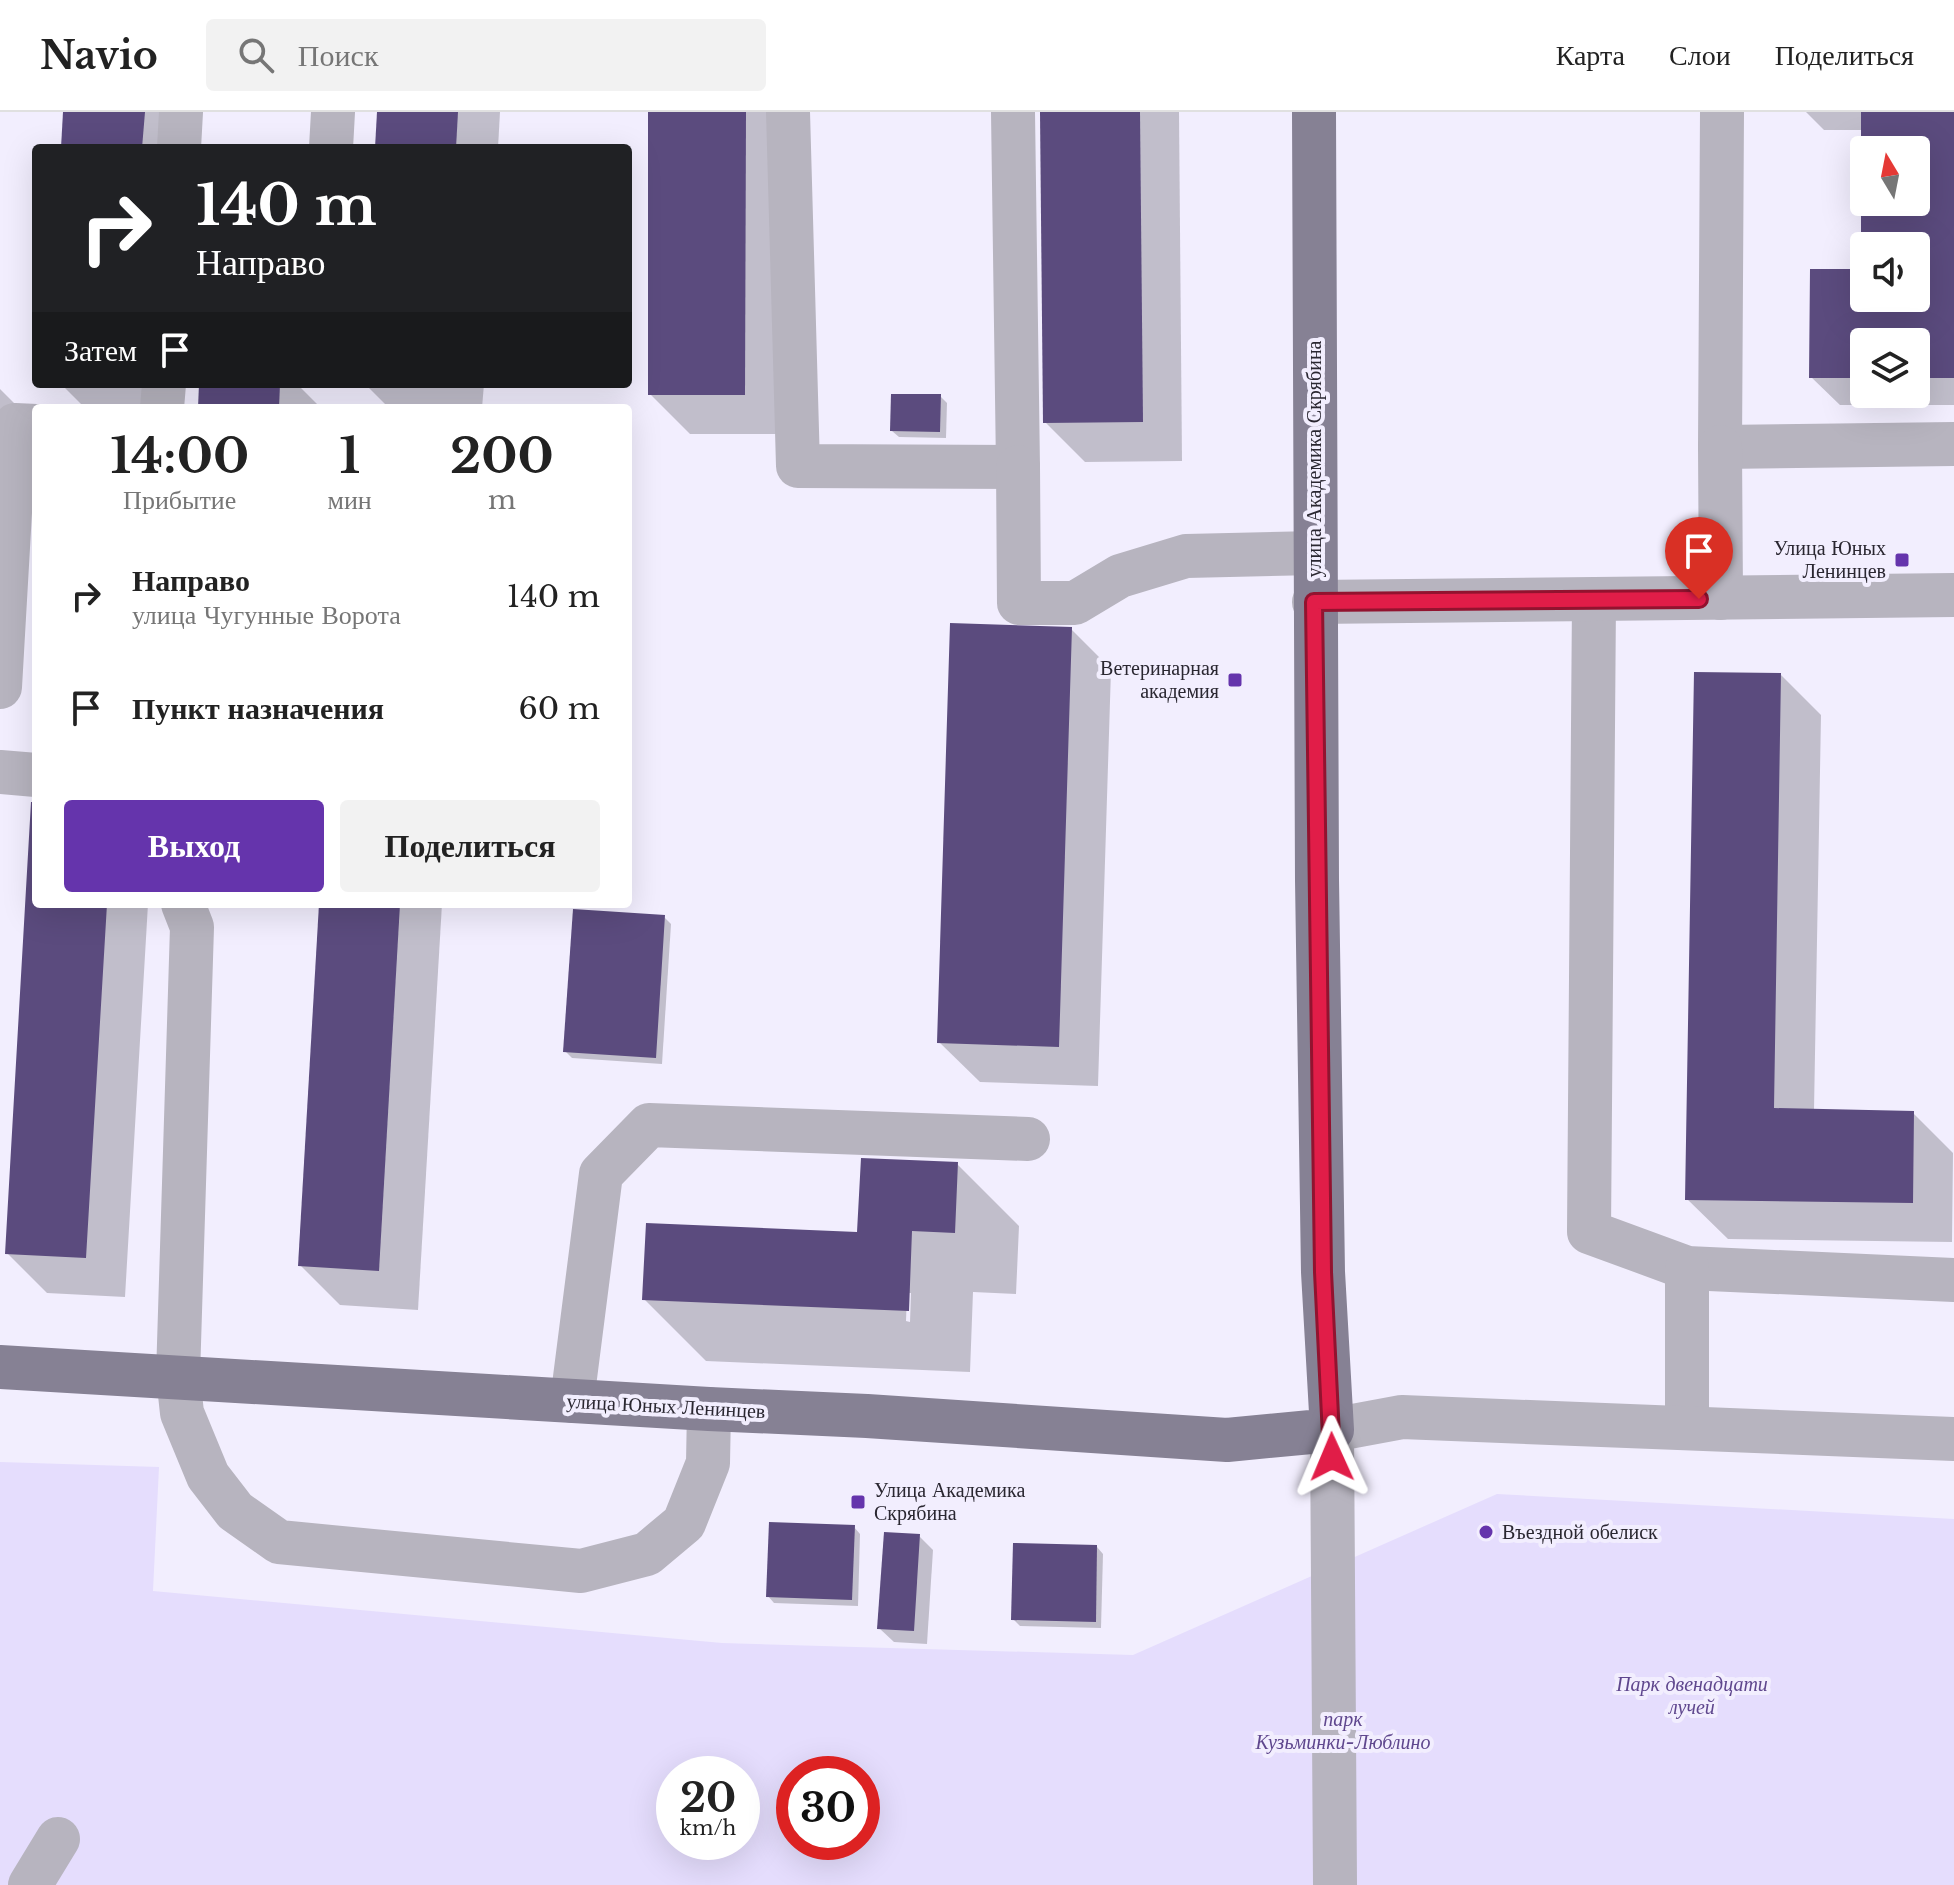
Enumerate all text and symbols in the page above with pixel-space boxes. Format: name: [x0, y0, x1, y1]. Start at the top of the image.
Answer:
search box: [206, 19, 766, 91]
text: Navio: [40, 32, 158, 79]
icon: search: [234, 33, 278, 77]
text: Поиск: [298, 37, 378, 74]
text: Карта: [1556, 38, 1625, 73]
text: Слои: [1669, 38, 1731, 73]
text: Поделиться: [1775, 38, 1914, 73]
north arrow: [1850, 136, 1930, 216]
map controls: [1850, 136, 1930, 408]
text: 140 m: [196, 171, 377, 240]
icon: right: [64, 176, 168, 280]
button: sound: [1850, 232, 1930, 312]
text: Направо: [196, 240, 326, 285]
icon: arrive: [153, 328, 197, 372]
button: layers: [1850, 328, 1930, 408]
text: Затем: [64, 332, 137, 369]
street label: улица Академика Скрябина: [1302, 340, 1326, 578]
text: 14:00: [110, 426, 249, 486]
text: 1: [339, 426, 360, 486]
text: 200: [450, 426, 554, 486]
text: Прибытие: [123, 484, 236, 516]
text: мин: [327, 484, 372, 516]
text: m: [488, 484, 516, 516]
pin: [1665, 517, 1733, 599]
icon: arrive: [1677, 529, 1721, 573]
place label: Улица Юных Ленинцев: [1773, 536, 1886, 583]
marker: Улица Юных Ленинцев: [1893, 551, 1911, 569]
text: Направо: [132, 562, 250, 599]
icon: right: [64, 574, 108, 618]
text: 140 m: [507, 578, 600, 615]
text: улица Чугунные Ворота: [132, 599, 401, 631]
place label: Ветеринарная академия: [1100, 656, 1219, 703]
marker: Ветеринарная академия: [1226, 671, 1244, 689]
icon: arrive: [64, 686, 108, 730]
text: Пункт назначения: [132, 690, 384, 727]
text: 60 m: [518, 690, 600, 727]
button: Выход: [64, 800, 324, 892]
button: Поделиться: [340, 800, 600, 892]
street label: улица Юных Ленинцев: [566, 1389, 766, 1423]
position arrow: [1290, 1415, 1374, 1499]
place label: Улица Академика Скрябина: [874, 1478, 1025, 1525]
marker: Улица Академика Скрябина: [849, 1493, 867, 1511]
place label: Въездной обелиск: [1502, 1520, 1658, 1544]
marker: Въездной обелиск: [1477, 1523, 1495, 1541]
park label: Парк двенадцати лучей: [1615, 1672, 1768, 1719]
park label: парк Кузьминки-Люблино: [1255, 1707, 1430, 1754]
speed limit sign: 30: [776, 1756, 880, 1860]
text: 20: [680, 1773, 736, 1823]
text: km/h: [680, 1816, 736, 1840]

